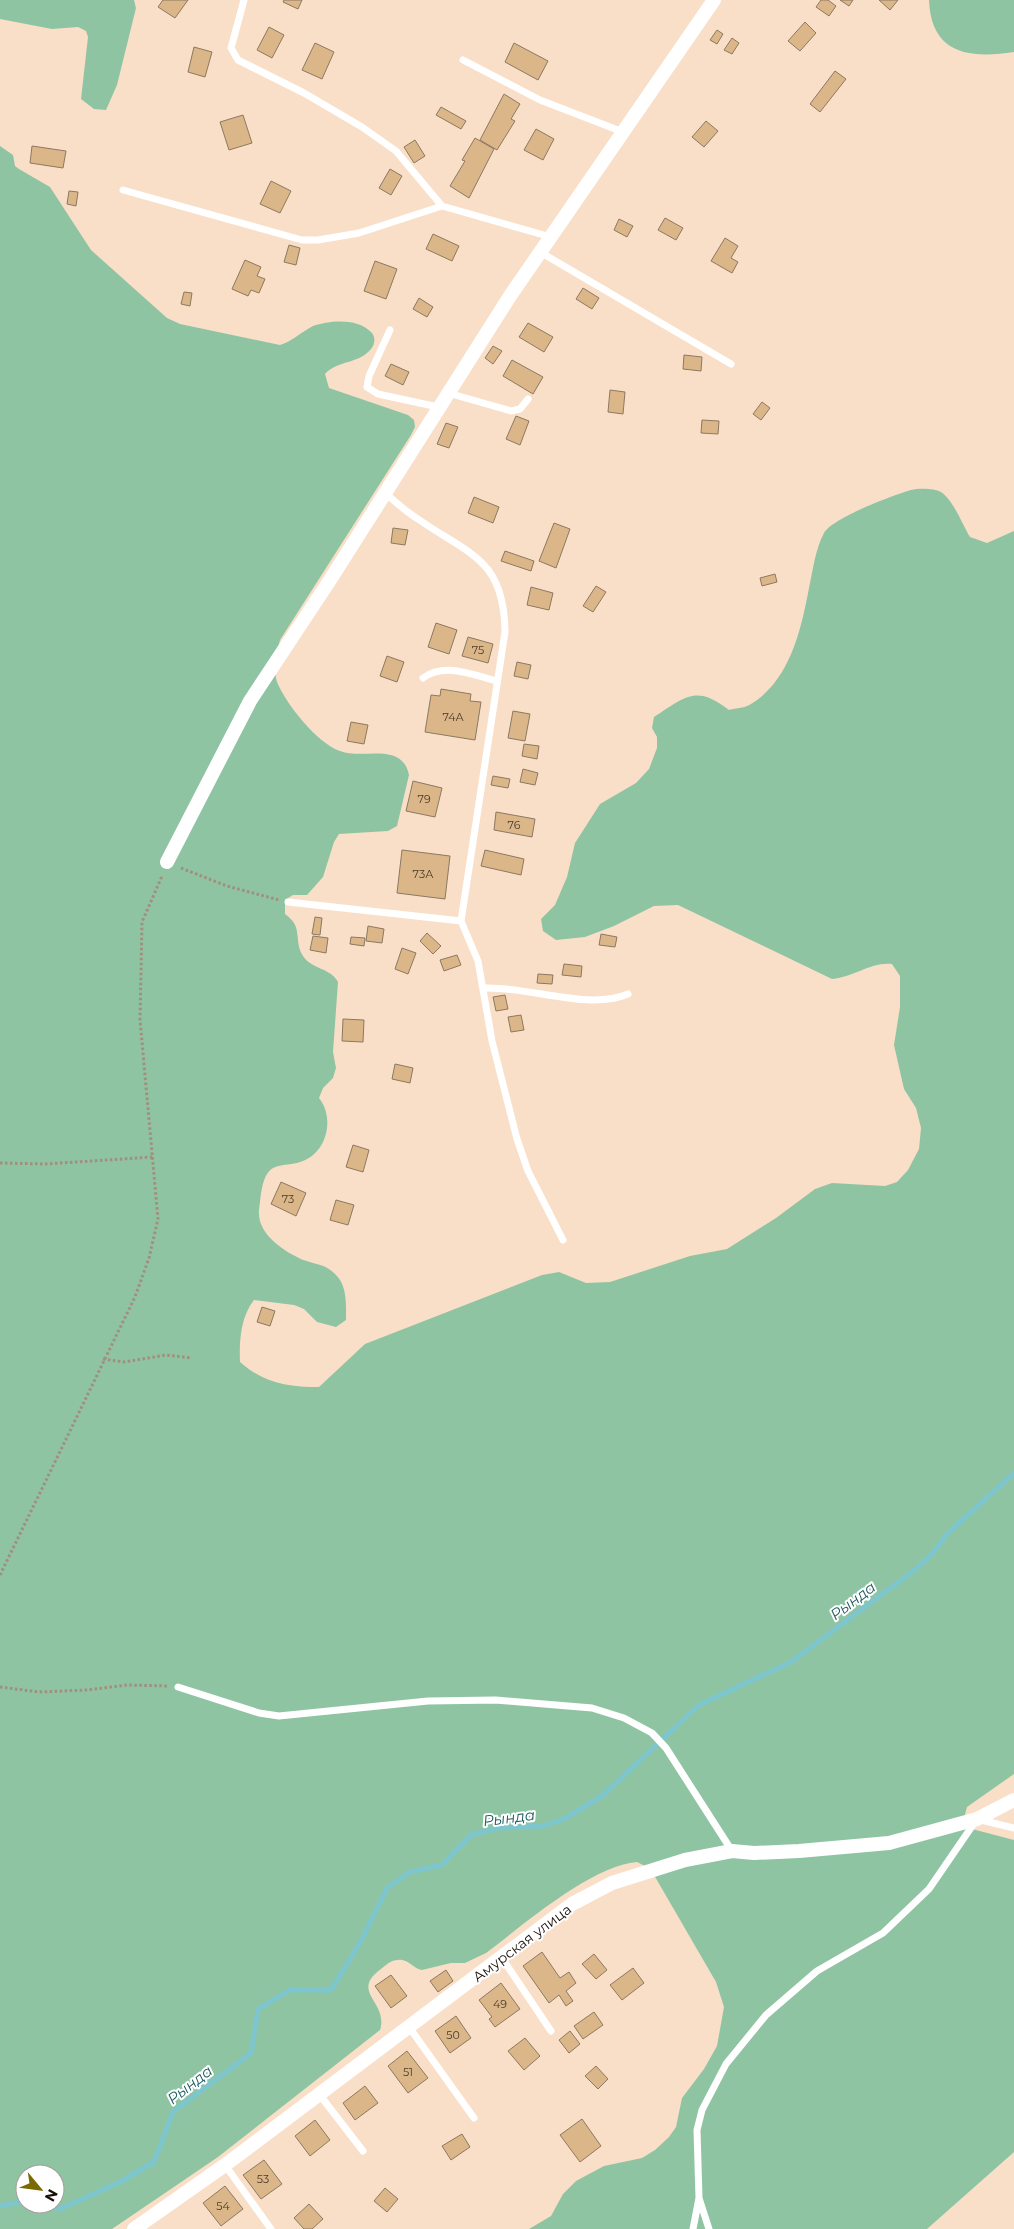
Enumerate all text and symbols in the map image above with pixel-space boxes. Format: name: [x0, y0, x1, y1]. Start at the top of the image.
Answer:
house number: 75: [472, 643, 484, 657]
house number: 74А: [442, 710, 464, 724]
house number: 79: [417, 792, 431, 806]
house number: 76: [508, 818, 521, 832]
house number: 73А: [413, 867, 434, 881]
house number: 73: [282, 1192, 294, 1206]
water label: Рында: [826, 1577, 879, 1624]
water label: Рында: [482, 1805, 536, 1830]
street label: Амурская улица: [469, 1900, 575, 1986]
house number: 49: [493, 1997, 507, 2011]
house number: 50: [446, 2028, 460, 2042]
water label: Рында: [163, 2061, 216, 2108]
house number: 51: [403, 2065, 413, 2079]
north arrow: [15, 2164, 65, 2214]
house number: 53: [257, 2172, 269, 2186]
text: N: [41, 2186, 62, 2205]
house number: 54: [216, 2199, 230, 2213]

